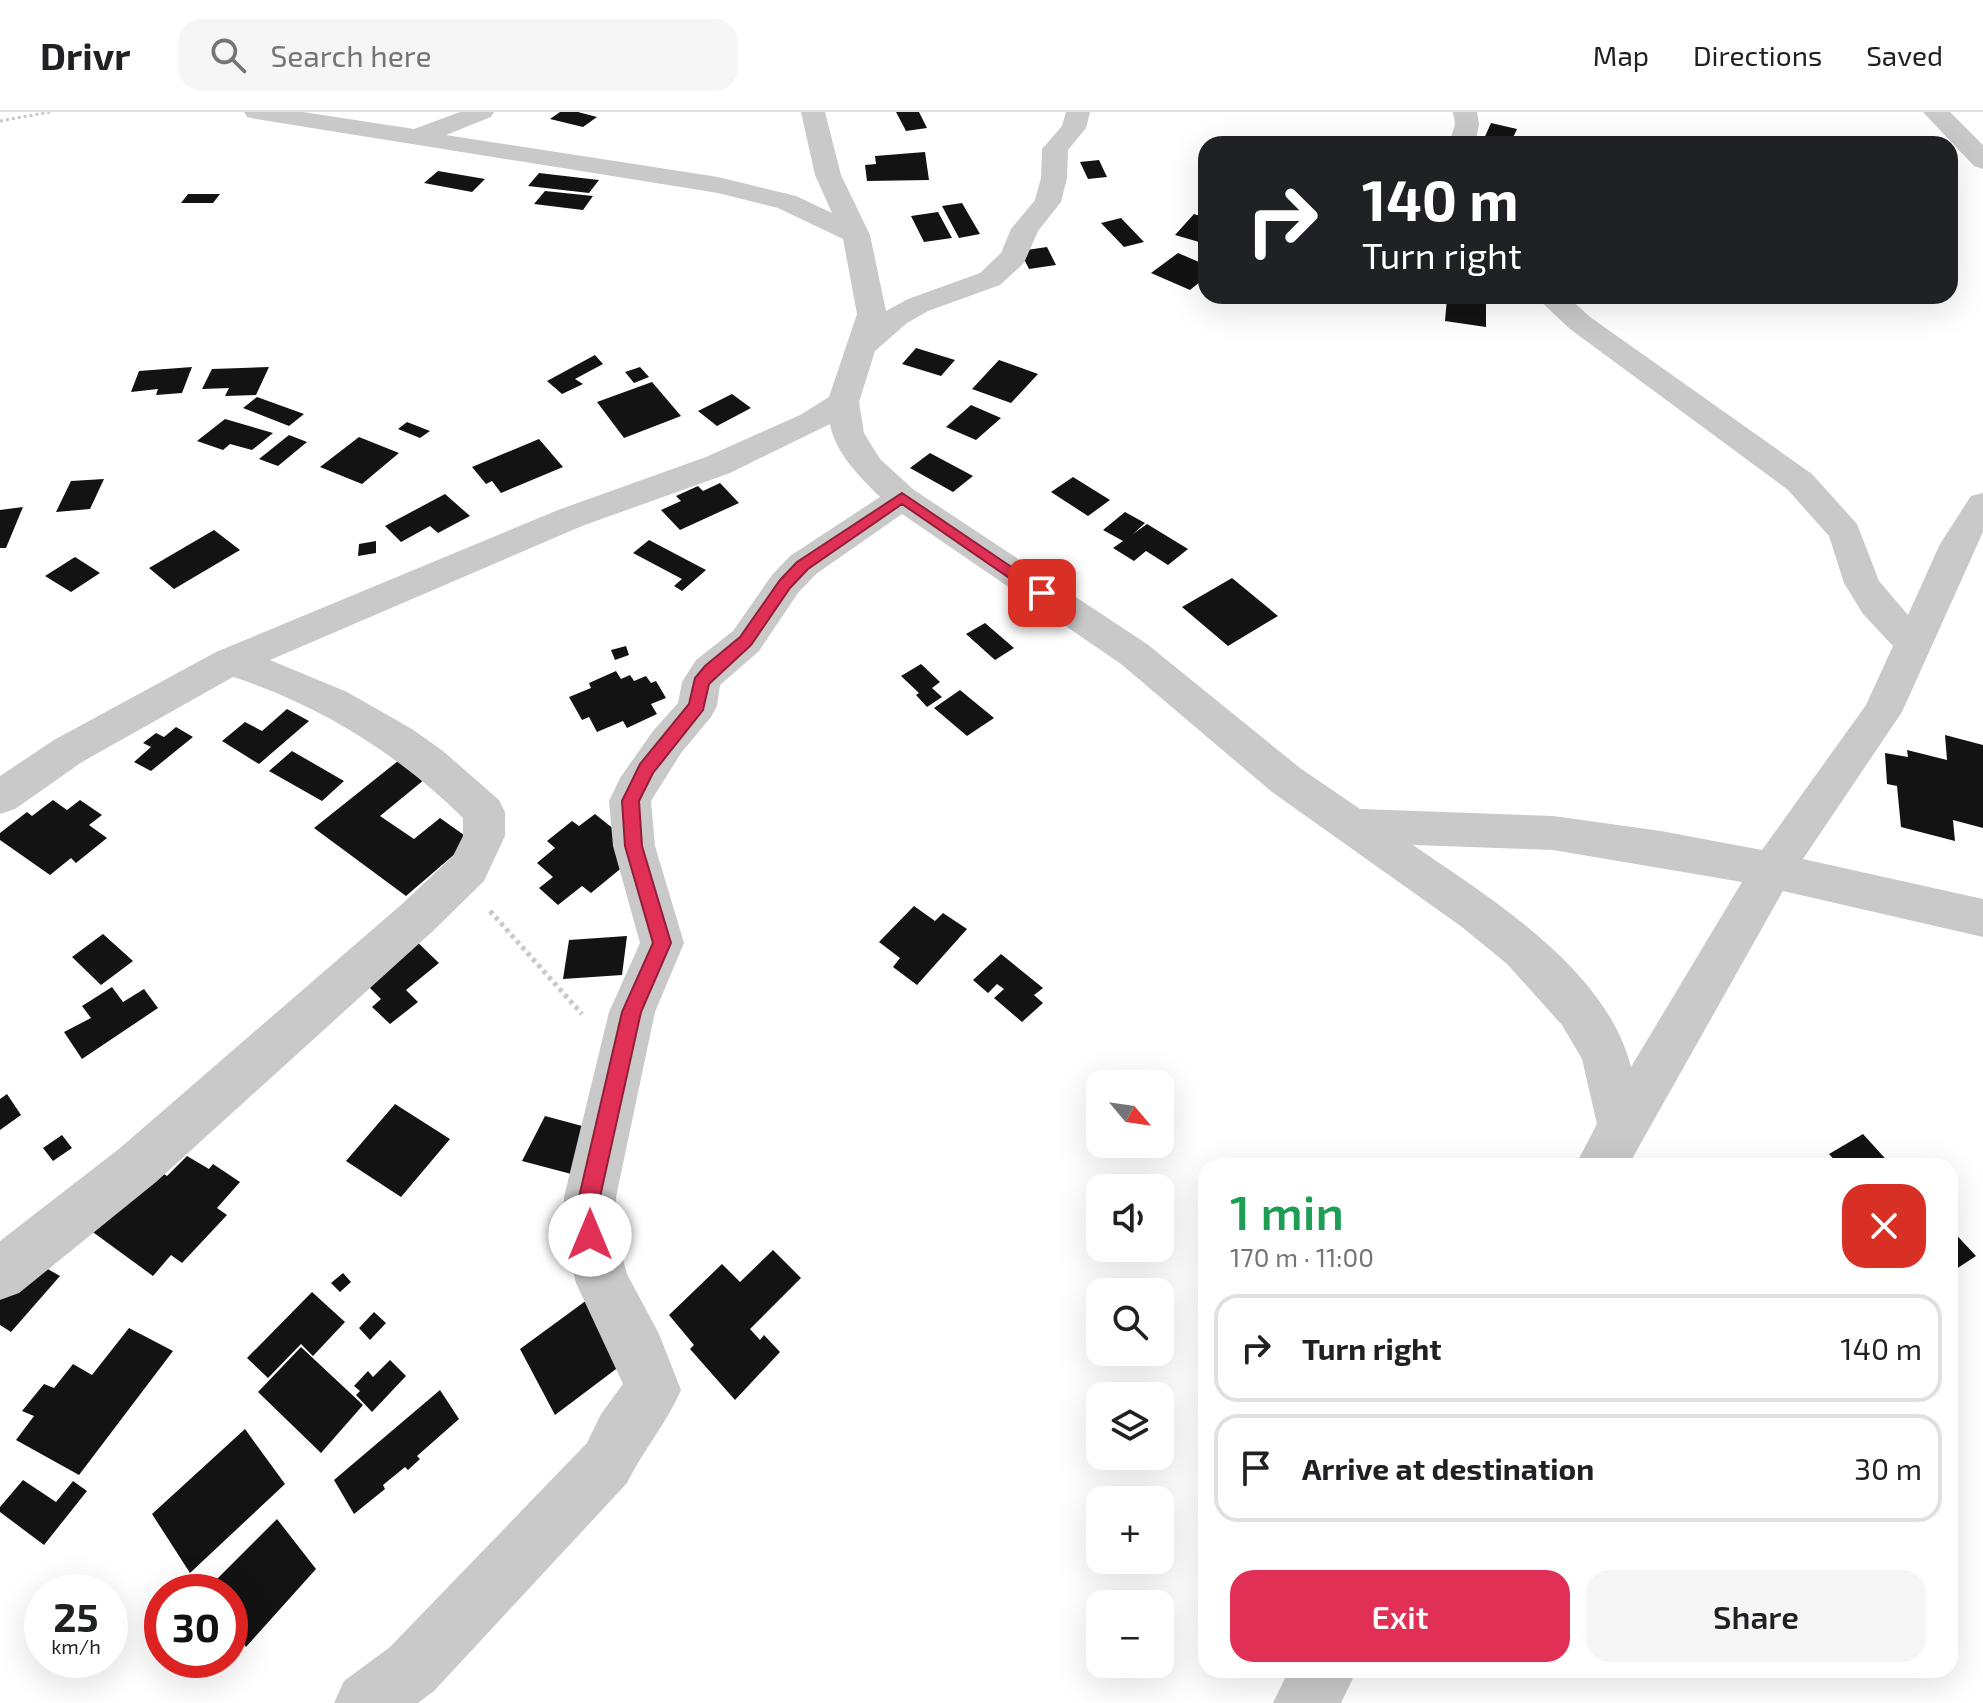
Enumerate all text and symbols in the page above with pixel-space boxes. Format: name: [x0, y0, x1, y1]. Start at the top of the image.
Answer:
search box: [178, 19, 738, 91]
text: Drivr: [40, 32, 130, 78]
icon: search: [206, 33, 250, 77]
text: Search here: [270, 37, 432, 73]
text: Map: [1593, 38, 1649, 72]
text: Directions: [1693, 38, 1822, 72]
text: Saved: [1866, 38, 1943, 72]
text: 140 m: [1362, 165, 1519, 232]
icon: right: [1230, 168, 1334, 272]
text: Turn right: [1362, 233, 1522, 276]
pin: [1008, 559, 1076, 627]
icon: arrive: [1020, 571, 1064, 615]
north arrow: [1086, 1070, 1174, 1158]
map controls: [1086, 1070, 1174, 1678]
button: sound: [1086, 1174, 1174, 1262]
text: 1 min: [1230, 1182, 1344, 1240]
button: close: [1842, 1184, 1926, 1268]
position arrow: [548, 1193, 632, 1277]
text: 170 m · 11:00: [1230, 1241, 1374, 1272]
button: search: [1086, 1278, 1174, 1366]
icon: right: [1234, 1326, 1278, 1370]
text: Turn right: [1302, 1330, 1442, 1366]
text: 140 m: [1841, 1330, 1922, 1366]
button: layers: [1086, 1382, 1174, 1470]
icon: arrive: [1234, 1446, 1278, 1490]
text: Arrive at destination: [1302, 1450, 1594, 1486]
text: 30 m: [1854, 1450, 1922, 1486]
button: +: [1086, 1486, 1174, 1574]
button: Exit: [1230, 1570, 1570, 1662]
button: Share: [1586, 1570, 1926, 1662]
speed limit sign: 30: [144, 1574, 248, 1678]
button: −: [1086, 1590, 1174, 1678]
text: 25: [53, 1592, 99, 1640]
text: km/h: [51, 1634, 101, 1658]

